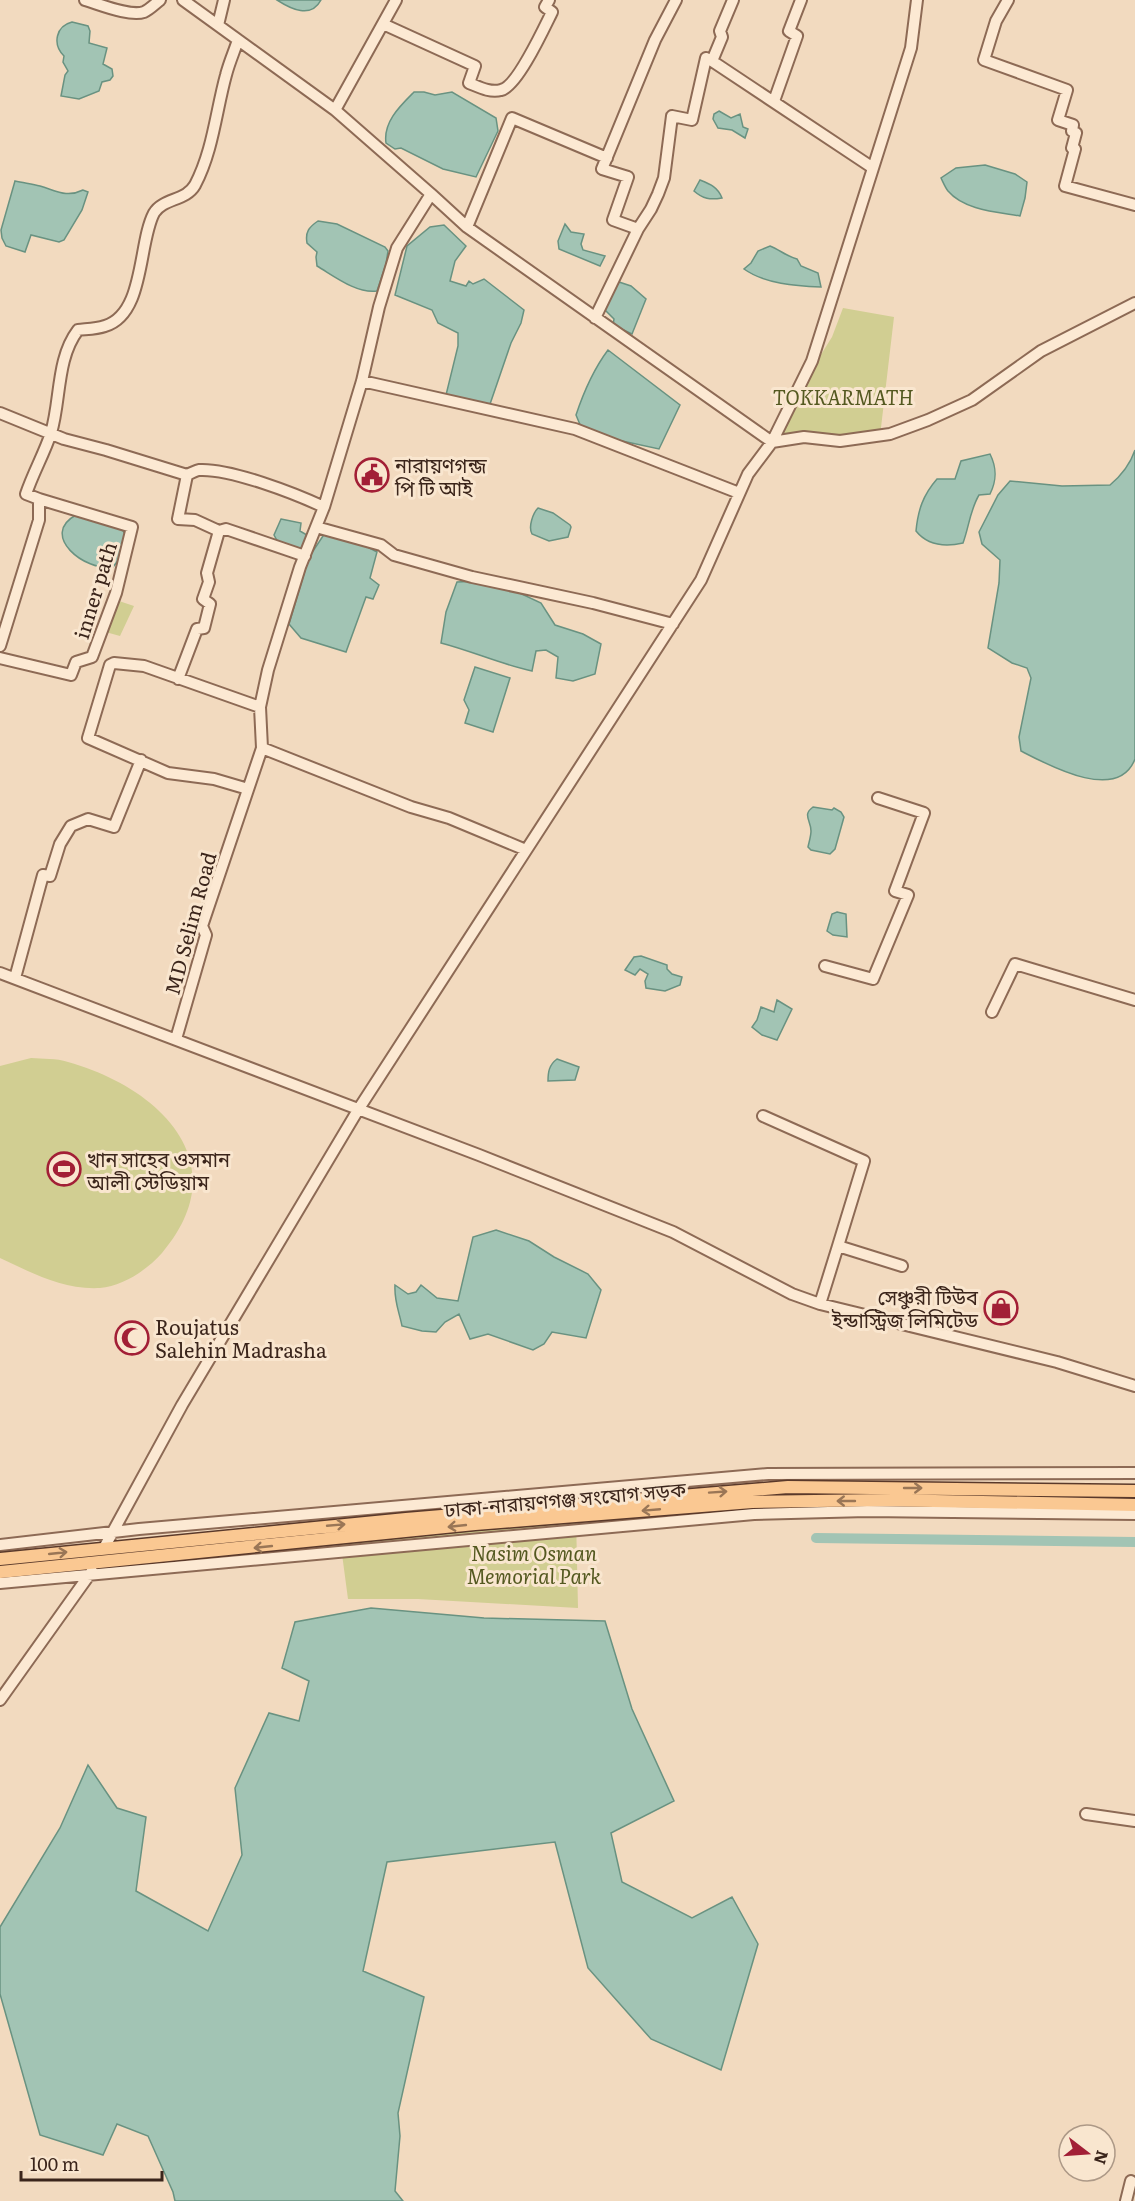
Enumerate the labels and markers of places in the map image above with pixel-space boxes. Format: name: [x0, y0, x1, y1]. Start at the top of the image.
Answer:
place label: নারায়ণগন্জ পি টি আই: [394, 449, 487, 502]
public building icon: নারায়ণগন্জ পি টি আই: [354, 457, 390, 493]
place label: খান সাহেব ওসমান আলী স্টেডিয়াম: [86, 1143, 231, 1196]
sports icon: খান সাহেব ওসমান আলী স্টেডিয়াম: [46, 1151, 82, 1187]
place label: সেঞ্চুরী টিউব ইন্ডাস্ট্রিজ লিমিটেড: [831, 1281, 979, 1334]
shop icon: সেঞ্চুরী টিউব ইন্ডাস্ট্রিজ লিমিটেড: [983, 1290, 1019, 1326]
place label: Roujatus Salehin Madrasha: [155, 1311, 327, 1364]
mosque icon: Roujatus Salehin Madrasha: [114, 1320, 150, 1356]

